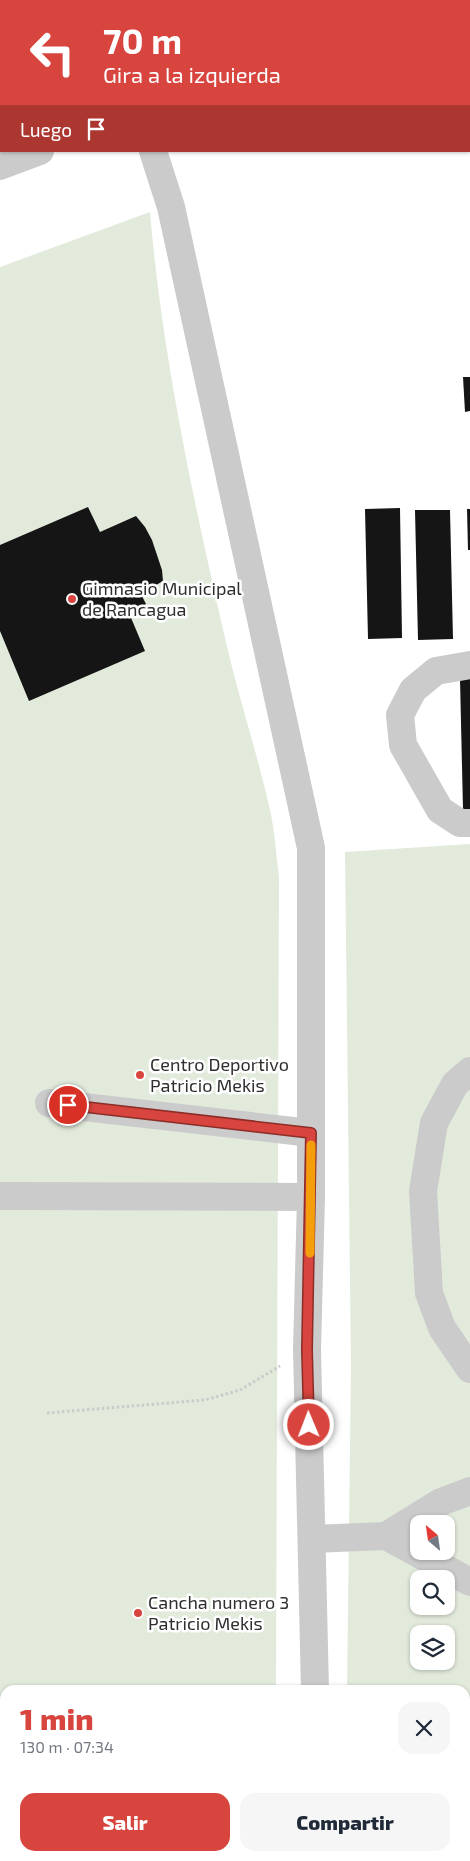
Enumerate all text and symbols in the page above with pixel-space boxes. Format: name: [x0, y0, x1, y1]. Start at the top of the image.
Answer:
text: 70 m: [103, 19, 182, 61]
icon: left: [20, 20, 85, 85]
text: Gira a la izquierda: [103, 61, 281, 87]
icon: arrive: [82, 115, 110, 143]
text: Luego: [20, 118, 72, 141]
place label: Gimnasio Municipal de Rancagua: [82, 577, 242, 620]
marker: Gimnasio Municipal de Rancagua: [66, 593, 78, 605]
place label: Centro Deportivo Patricio Mekis: [150, 1053, 289, 1096]
marker: Centro Deportivo Patricio Mekis: [134, 1069, 146, 1081]
pin: [47, 1084, 89, 1126]
icon: arrive: [54, 1091, 82, 1119]
position arrow: [282, 1398, 334, 1450]
north arrow: [410, 1515, 455, 1560]
map controls: [410, 1515, 455, 1670]
button: search: [410, 1570, 455, 1615]
place label: Cancha numero 3 Patricio Mekis: [148, 1591, 289, 1634]
marker: Cancha numero 3 Patricio Mekis: [132, 1607, 144, 1619]
button: layers: [410, 1625, 455, 1670]
text: 1 min: [20, 1700, 94, 1736]
button: close: [398, 1702, 450, 1754]
text: 130 m · 07:34: [20, 1737, 114, 1756]
button: Salir: [20, 1793, 230, 1851]
button: Compartir: [240, 1793, 450, 1851]

